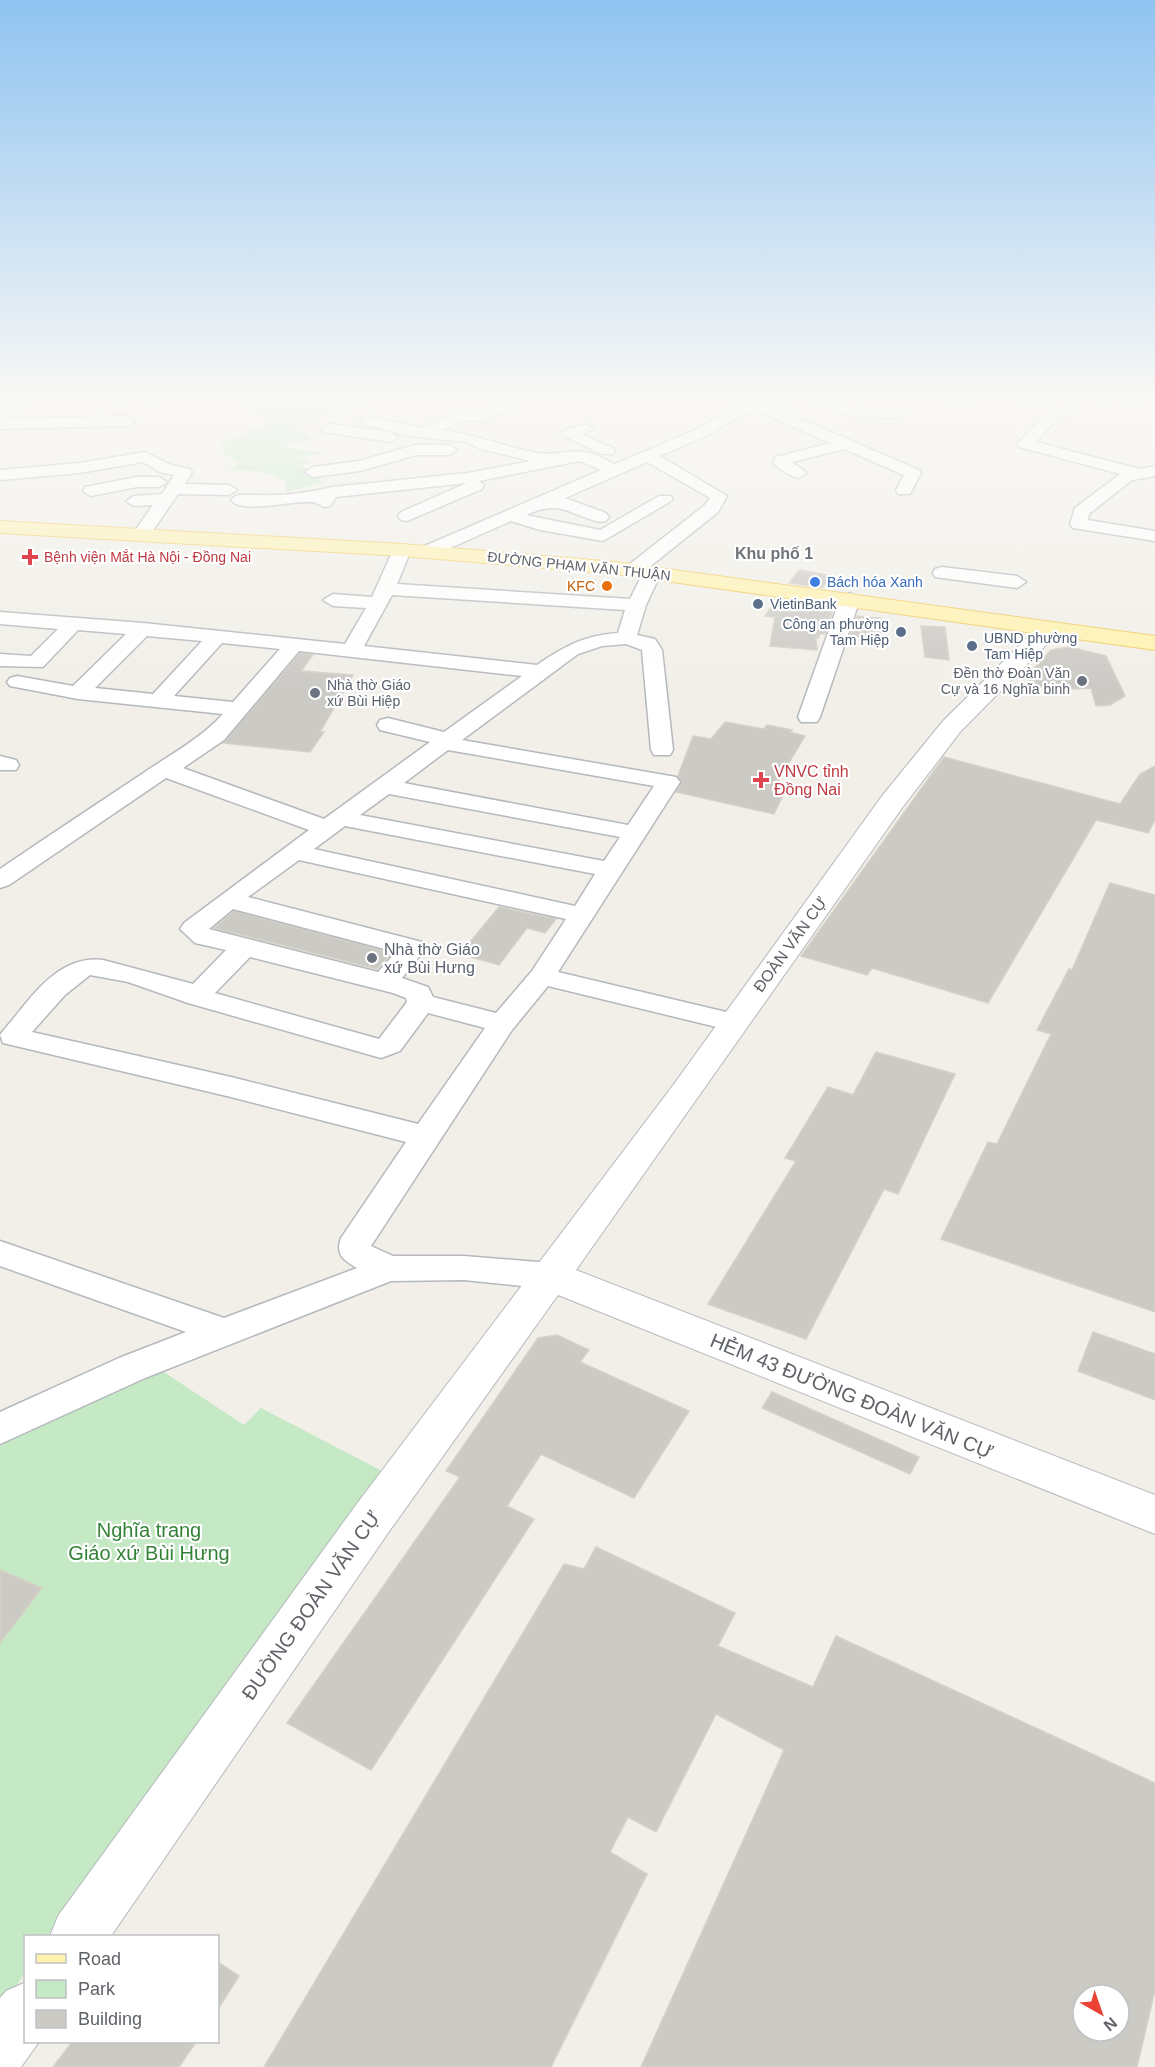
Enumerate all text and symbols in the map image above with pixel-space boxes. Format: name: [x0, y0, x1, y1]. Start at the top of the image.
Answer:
district label: Khu phố 1: [735, 545, 813, 562]
marker: Bệnh viện Mắt Hà Nội - Đồng Nai: [21, 548, 39, 566]
street label: ĐƯỜNG PHẠM VĂN THUẬN: [487, 548, 671, 584]
place label: Bệnh viện Mắt Hà Nội - Đồng Nai: [44, 549, 251, 565]
place label: Bách hóa Xanh: [827, 574, 923, 590]
marker: Bách hóa Xanh: [808, 575, 822, 589]
place label: KFC: [567, 578, 595, 594]
marker: KFC: [600, 579, 614, 593]
place label: VietinBank: [770, 596, 838, 612]
marker: VietinBank: [751, 597, 765, 611]
place label: Công an phường Tam Hiệp: [782, 616, 889, 648]
marker: Công an phường Tam Hiệp: [894, 625, 908, 639]
place label: UBND phường Tam Hiệp: [984, 630, 1077, 662]
marker: UBND phường Tam Hiệp: [965, 639, 979, 653]
place label: Đền thờ Đoàn Văn Cự và 16 Nghĩa binh: [941, 665, 1070, 697]
marker: Đền thờ Đoàn Văn Cự và 16 Nghĩa binh: [1075, 674, 1089, 688]
place label: Nhà thờ Giáo xứ Bùi Hiệp: [327, 677, 411, 709]
marker: Nhà thờ Giáo xứ Bùi Hiệp: [308, 686, 322, 700]
place label: VNVC tỉnh Đồng Nai: [774, 763, 849, 798]
marker: VNVC tỉnh Đồng Nai: [752, 771, 770, 789]
street label: ĐOÀN VĂN CỰ: [749, 893, 831, 995]
place label: Nhà thờ Giáo xứ Bùi Hưng: [384, 941, 480, 976]
marker: Nhà thờ Giáo xứ Bùi Hưng: [365, 951, 379, 965]
street label: HẺM 43 ĐƯỜNG ĐOÀN VĂN CỰ: [707, 1329, 997, 1463]
street label: ĐƯỜNG ĐOÀN VĂN CỰ: [237, 1506, 385, 1704]
park label: Nghĩa trang Giáo xứ Bùi Hưng: [68, 1519, 230, 1564]
legend: [24, 1935, 219, 2043]
text: Road: [78, 1949, 121, 1969]
text: Park: [78, 1979, 116, 1999]
north arrow: [1071, 1983, 1131, 2043]
text: Building: [78, 2009, 142, 2029]
text: N: [1100, 2014, 1120, 2034]

